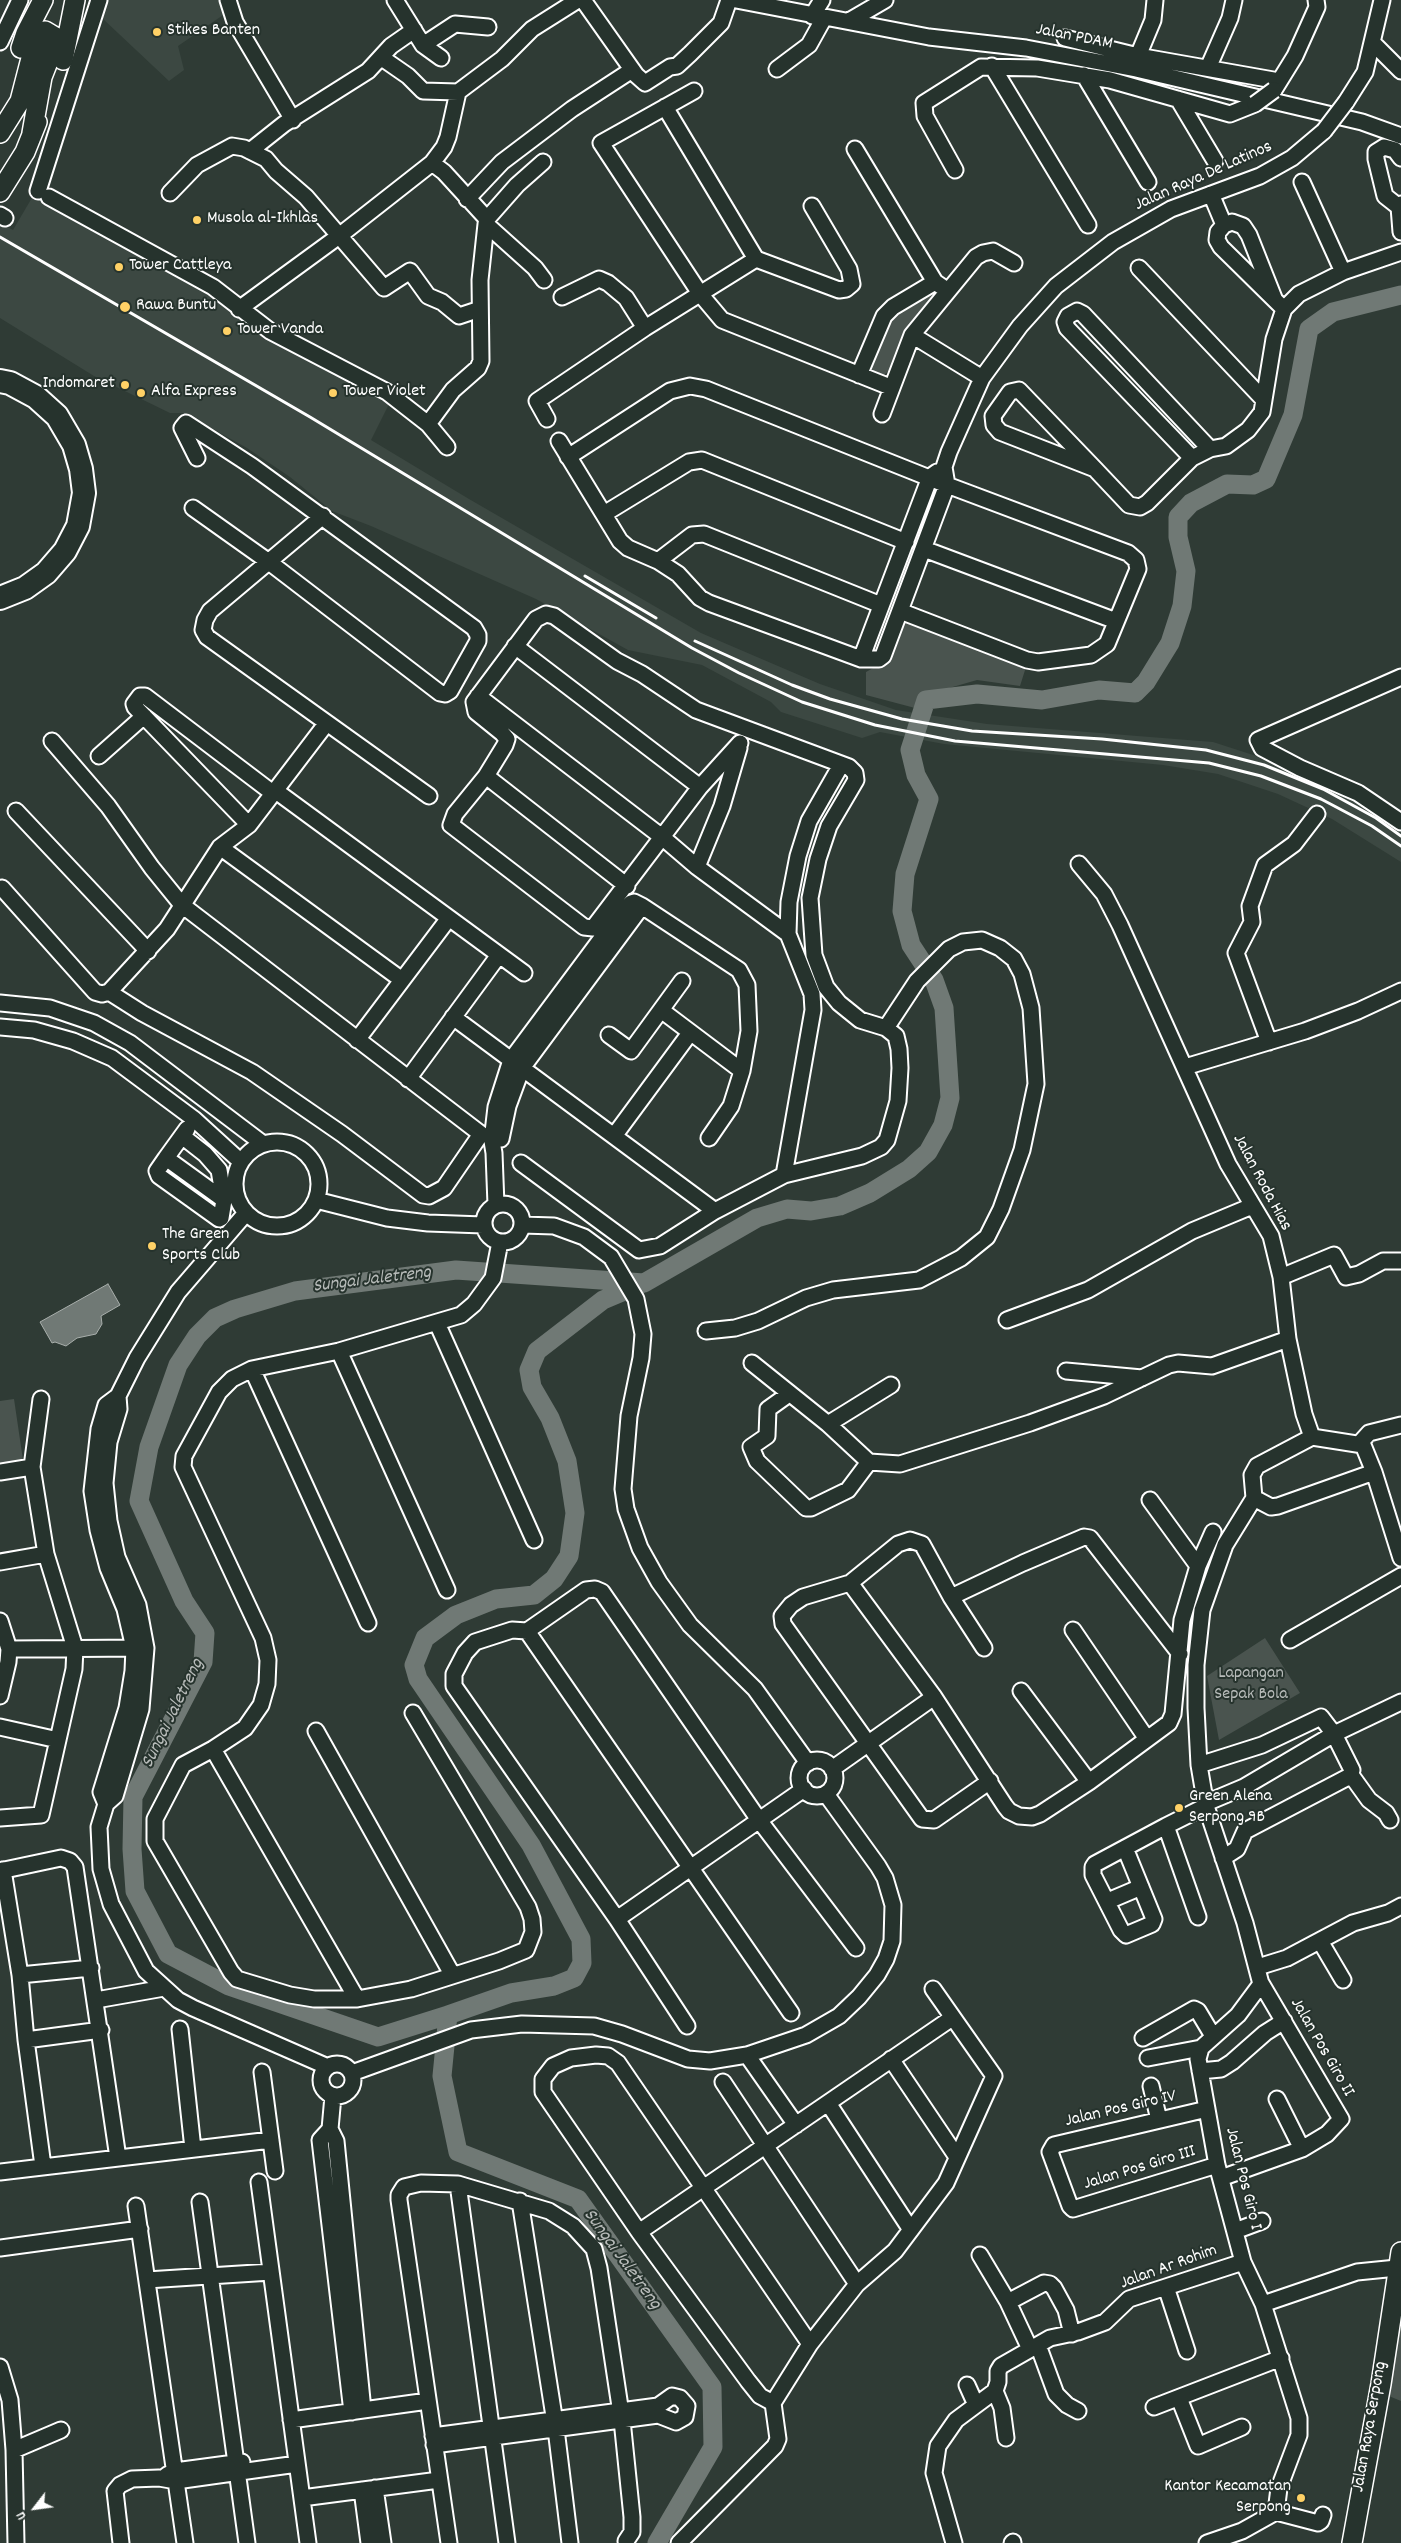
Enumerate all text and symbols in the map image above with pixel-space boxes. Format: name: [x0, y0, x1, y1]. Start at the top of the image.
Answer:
street label: Jalan PDAM: [1034, 20, 1114, 56]
place label: Stikes Banten: [167, 21, 260, 43]
marker: Stikes Banten: [151, 26, 163, 38]
street label: Jalan Raya De Latinos: [1132, 137, 1276, 217]
place label: Musola al-Ikhlas: [207, 209, 318, 231]
marker: Musola al-Ikhlas: [191, 214, 203, 226]
place label: Tower Cattleya: [129, 256, 231, 278]
marker: Tower Cattleya: [113, 261, 125, 273]
place label: Rawa Buntu: [136, 296, 216, 318]
marker: Rawa Buntu: [118, 300, 132, 314]
place label: Tower Vanda: [237, 320, 323, 342]
marker: Tower Vanda: [221, 325, 233, 337]
place label: Indomaret: [43, 374, 115, 396]
marker: Indomaret: [119, 379, 131, 391]
place label: Alfa Express: [151, 382, 237, 404]
place label: Tower Violet: [343, 382, 426, 404]
marker: Alfa Express: [135, 387, 147, 399]
marker: Tower Violet: [327, 387, 339, 399]
street label: Jalan Roda Hias: [1226, 1131, 1296, 1235]
place label: The Green Sports Club: [162, 1225, 240, 1268]
marker: The Green Sports Club: [146, 1240, 158, 1252]
water label: Sungai Jaletreng: [312, 1262, 432, 1300]
water label: Sungai Jaletreng: [138, 1656, 210, 1772]
park label: Lapangan Sepak Bola: [1214, 1664, 1288, 1706]
place label: Green Alena Serpong 9B: [1189, 1787, 1272, 1830]
marker: Green Alena Serpong 9B: [1173, 1802, 1185, 1814]
street label: Jalan Pos Giro II: [1284, 1995, 1358, 2101]
street label: Jalan Pos Giro IV: [1063, 2087, 1179, 2133]
street label: Jalan Pos Giro I: [1219, 2126, 1265, 2232]
street label: Jalan Pos Giro III: [1081, 2142, 1199, 2196]
water label: Sungai Jaletreng: [577, 2205, 665, 2315]
street label: Jalan Ar Rohim: [1118, 2240, 1220, 2296]
street label: Jalan Raya Serpong: [1349, 2360, 1393, 2494]
place label: Kantor Kecamatan Serpong: [1164, 2477, 1291, 2520]
north arrow: [10, 2483, 60, 2533]
marker: Kantor Kecamatan Serpong: [1295, 2492, 1307, 2504]
text: U: [12, 2508, 32, 2523]

